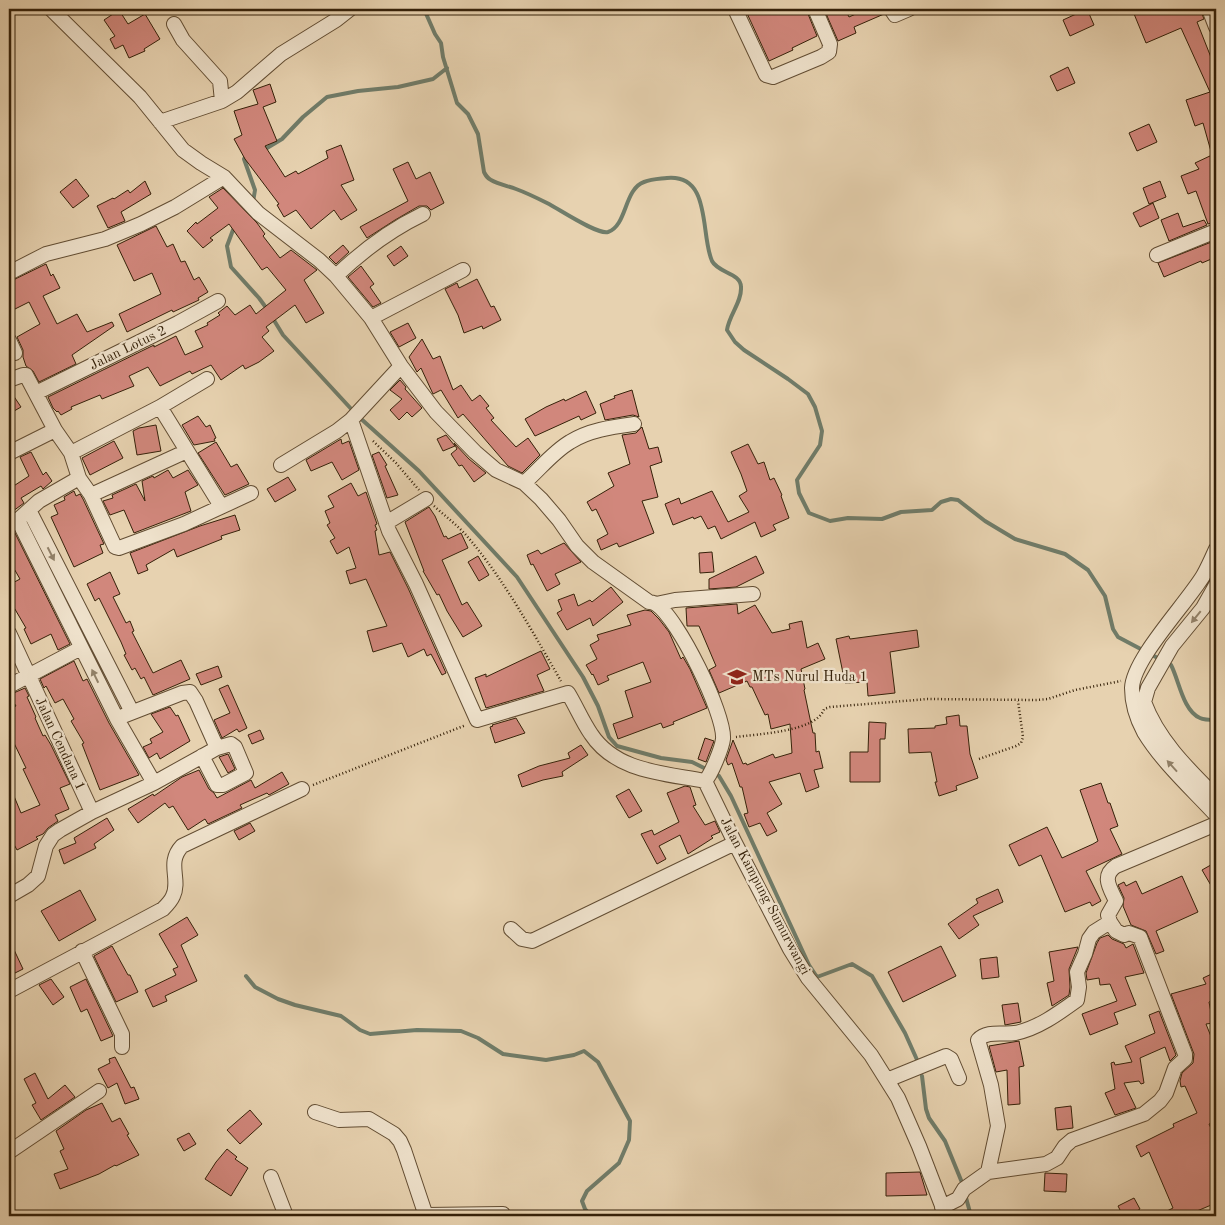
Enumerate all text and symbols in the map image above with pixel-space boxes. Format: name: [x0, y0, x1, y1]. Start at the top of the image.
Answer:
street label: Jalan Lotus 2: [87, 323, 169, 373]
one-way arrow: [48, 547, 56, 561]
one-way arrow: [1190, 610, 1201, 623]
school or university icon: MTs Nurul Huda 1: [726, 666, 748, 688]
one-way arrow: [91, 669, 99, 683]
place label: MTs Nurul Huda 1: [752, 670, 868, 684]
street label: Jalan Cendana 1: [32, 695, 88, 793]
one-way arrow: [1166, 761, 1178, 773]
street label: Jalan Kampung Sumurwangi: [718, 815, 813, 977]

